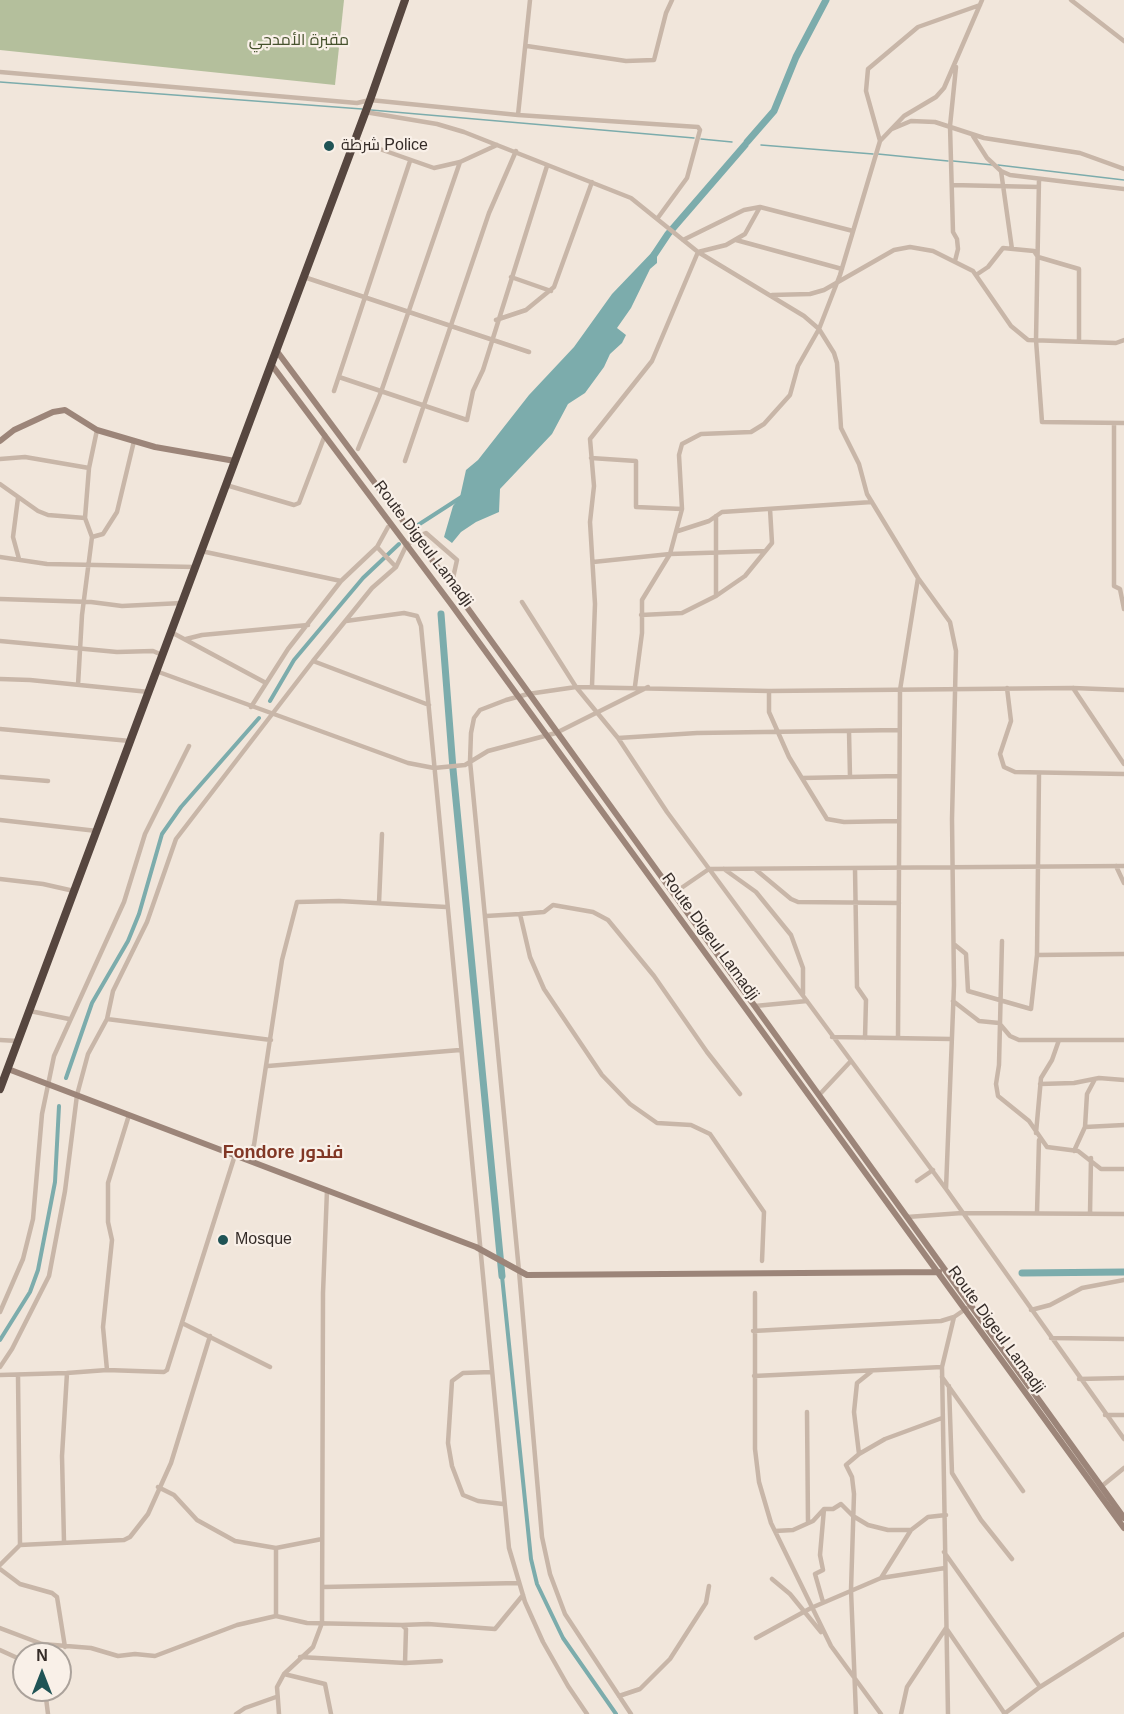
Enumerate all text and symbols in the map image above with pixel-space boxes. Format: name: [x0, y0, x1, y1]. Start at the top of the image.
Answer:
park label: مقبرة الأمدجي: [249, 31, 349, 51]
place label: شرطة Police: [341, 136, 428, 156]
marker: شرطة Police: [322, 139, 336, 153]
street label: Route Digeul Lamadji: [369, 477, 477, 611]
street label: Route Digeul Lamadji: [657, 869, 763, 1005]
district label: Fondore فندور: [223, 1142, 343, 1164]
place label: Mosque: [235, 1230, 292, 1250]
marker: Mosque: [216, 1233, 230, 1247]
street label: Route Digeul Lamadji: [943, 1262, 1049, 1398]
north arrow: [12, 1642, 72, 1702]
text: N: [36, 1647, 48, 1664]

